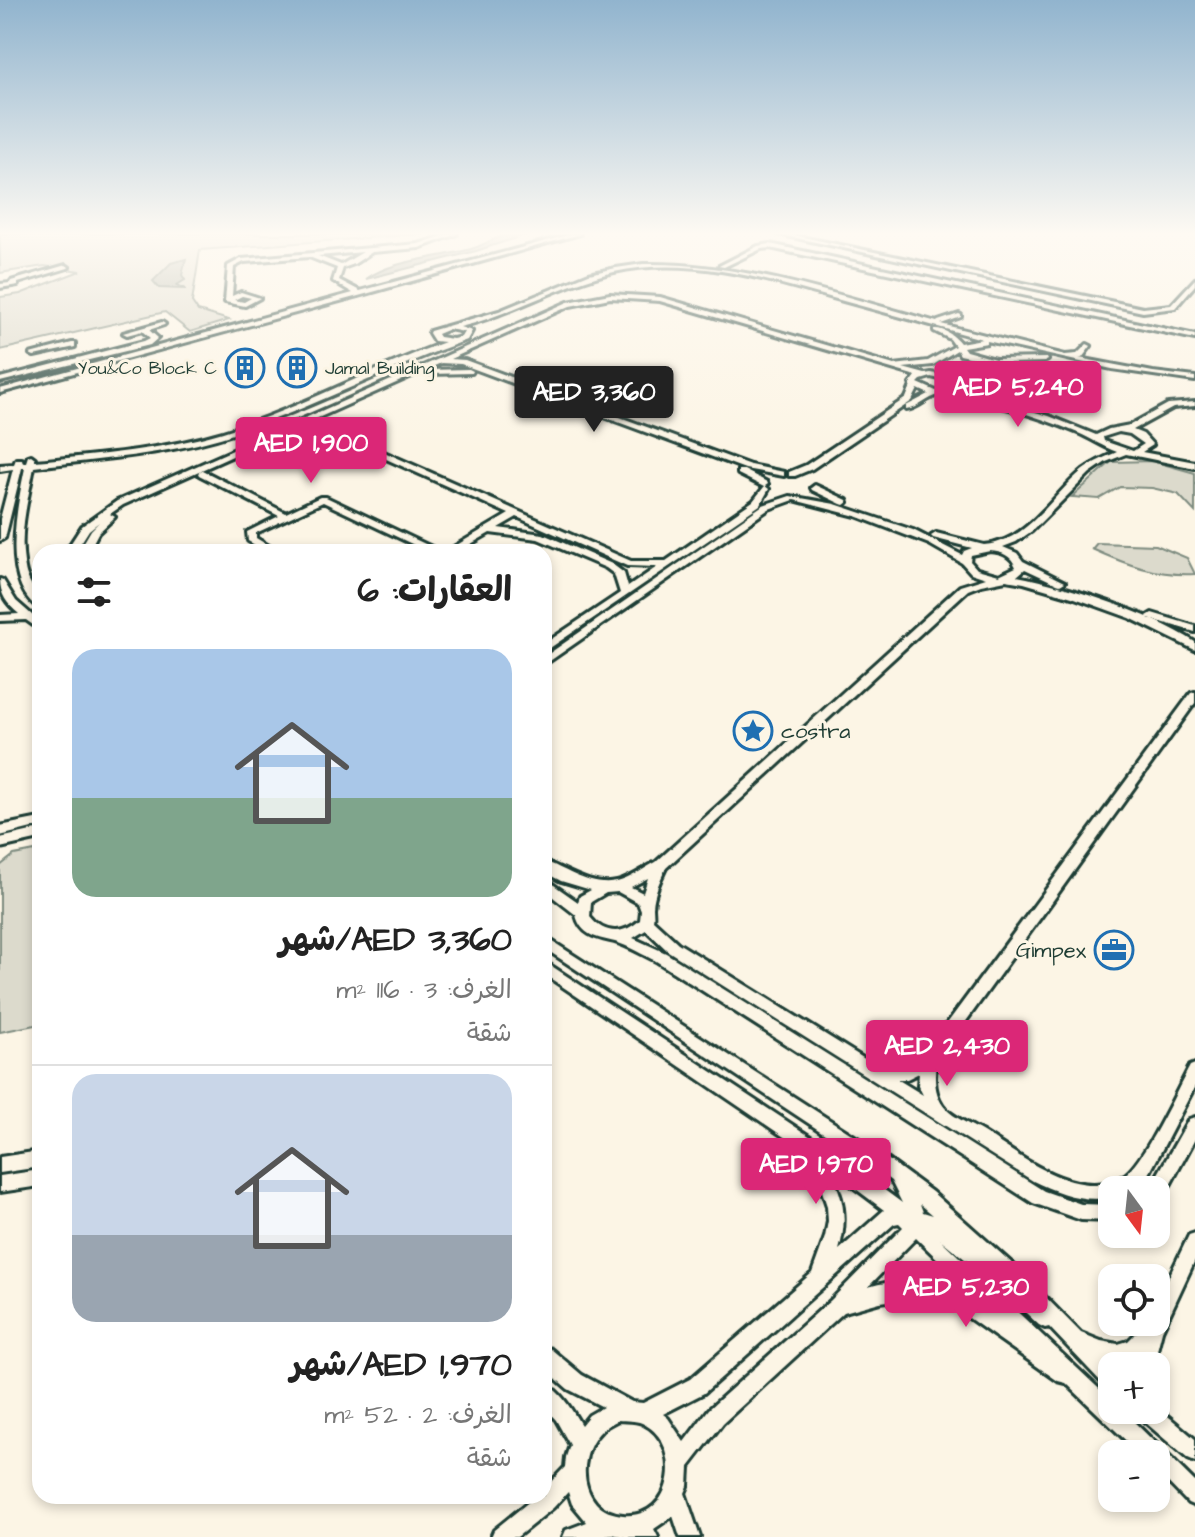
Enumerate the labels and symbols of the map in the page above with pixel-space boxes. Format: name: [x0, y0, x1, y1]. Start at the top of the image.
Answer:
building icon: You&Co Block C: [224, 347, 266, 389]
building icon: Jamal Building: [276, 347, 318, 389]
place label: You&Co Block C: [78, 356, 217, 381]
place label: Jamal Building: [325, 356, 435, 382]
pin: AED 5,240: [926, 361, 1110, 429]
pin: AED 3,360: [502, 366, 686, 434]
pin: AED 1,900: [219, 417, 403, 485]
place icon: costra: [732, 710, 774, 752]
place label: costra: [781, 716, 851, 747]
office icon: Gimpex: [1093, 929, 1135, 971]
place label: Gimpex: [1016, 935, 1087, 966]
pin: AED 2,430: [855, 1020, 1039, 1088]
pin: AED 1,970: [724, 1138, 908, 1206]
north arrow: [1098, 1176, 1170, 1248]
pin: AED 5,230: [874, 1261, 1058, 1329]

